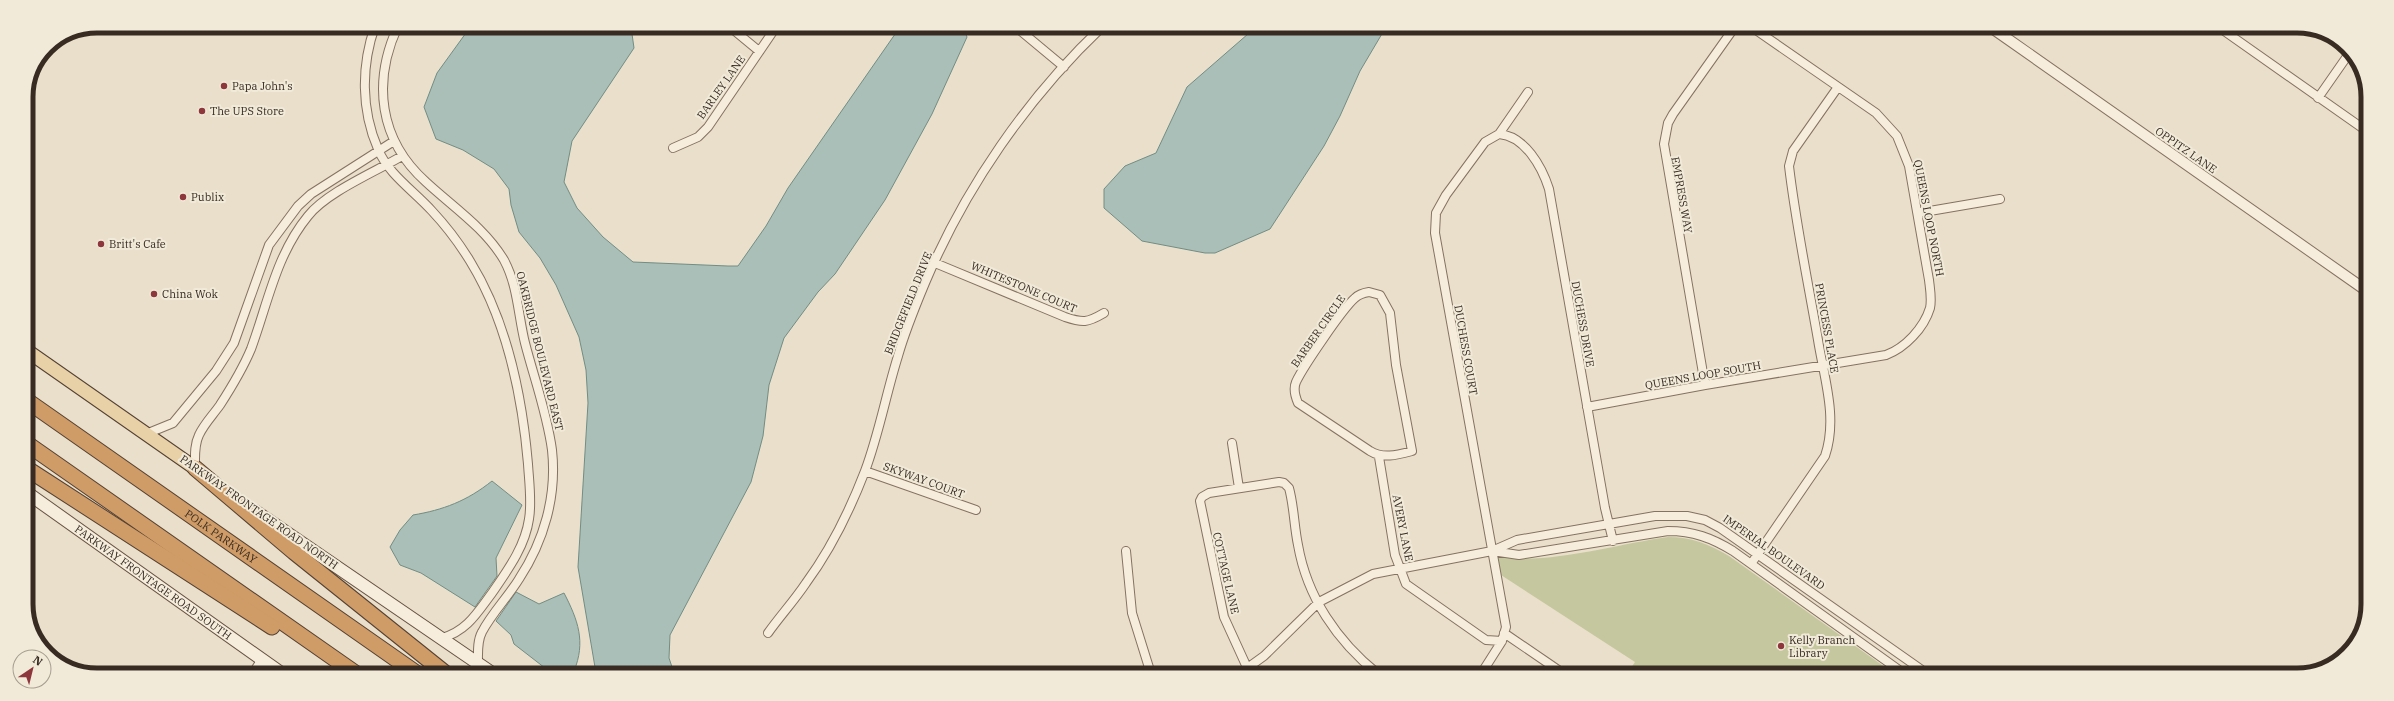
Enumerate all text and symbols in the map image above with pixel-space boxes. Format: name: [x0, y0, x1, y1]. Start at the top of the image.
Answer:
street label: BARLEY LANE: [694, 52, 748, 122]
place label: Papa John's: [232, 79, 293, 93]
marker: Papa John's: [219, 81, 229, 91]
place label: The UPS Store: [210, 104, 284, 118]
marker: The UPS Store: [197, 106, 207, 116]
street label: OPPITZ LANE: [2153, 124, 2219, 176]
street label: EMPRESS WAY: [1668, 156, 1696, 234]
street label: QUEENS LOOP NORTH: [1911, 158, 1947, 278]
place label: Publix: [191, 190, 224, 204]
marker: Publix: [178, 192, 188, 202]
place label: Britt's Cafe: [109, 237, 166, 251]
marker: Britt's Cafe: [96, 239, 106, 249]
street label: BRIDGEFIELD DRIVE: [881, 250, 935, 356]
street label: WHITESTONE COURT: [969, 258, 1079, 316]
street label: OAKBRIDGE BOULEVARD EAST: [513, 270, 567, 432]
street label: DUCHESS DRIVE: [1569, 280, 1597, 368]
street label: PRINCESS PLACE: [1812, 282, 1842, 374]
place label: China Wok: [162, 287, 218, 301]
marker: China Wok: [149, 289, 159, 299]
street label: BARBER CIRCLE: [1288, 292, 1348, 370]
street label: DUCHESS COURT: [1451, 304, 1481, 396]
street label: QUEENS LOOP SOUTH: [1644, 358, 1762, 392]
street label: PARKWAY FRONTAGE ROAD NORTH: [177, 452, 341, 572]
street label: SKYWAY COURT: [882, 459, 966, 501]
street label: AVERY LANE: [1390, 493, 1416, 563]
street label: POLK PARKWAY: [182, 506, 260, 567]
street label: IMPERIAL BOULEVARD: [1720, 511, 1828, 593]
street label: PARKWAY FRONTAGE ROAD SOUTH: [72, 522, 235, 643]
street label: COTTAGE LANE: [1210, 531, 1242, 615]
place label: Kelly Branch Library: [1789, 633, 1855, 660]
marker: Kelly Branch Library: [1776, 641, 1786, 651]
north arrow: [12, 649, 52, 689]
text: N: [30, 653, 46, 669]

